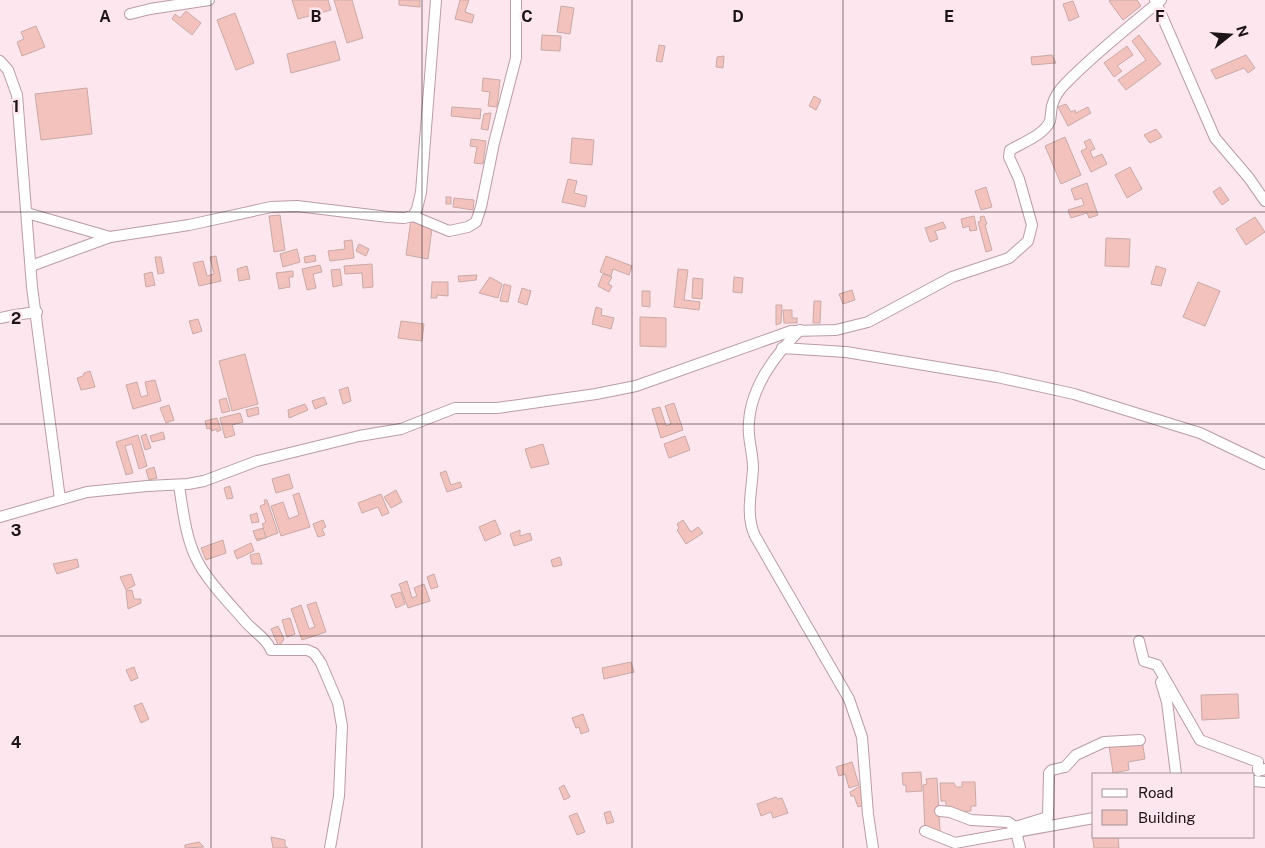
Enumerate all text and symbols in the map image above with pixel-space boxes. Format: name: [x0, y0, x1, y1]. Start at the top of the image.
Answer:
text: A: [99, 7, 111, 26]
text: B: [311, 7, 322, 26]
text: C: [521, 7, 533, 26]
text: D: [732, 7, 744, 26]
text: E: [944, 7, 954, 26]
text: F: [1155, 7, 1165, 26]
north arrow: [1205, 10, 1255, 60]
text: N: [1233, 24, 1252, 39]
text: 1: [13, 97, 19, 116]
text: 2: [11, 309, 21, 328]
text: 3: [11, 521, 21, 540]
text: 4: [11, 733, 22, 752]
legend: [1092, 773, 1255, 838]
text: Road: [1138, 784, 1174, 801]
text: Building: [1138, 809, 1196, 826]

